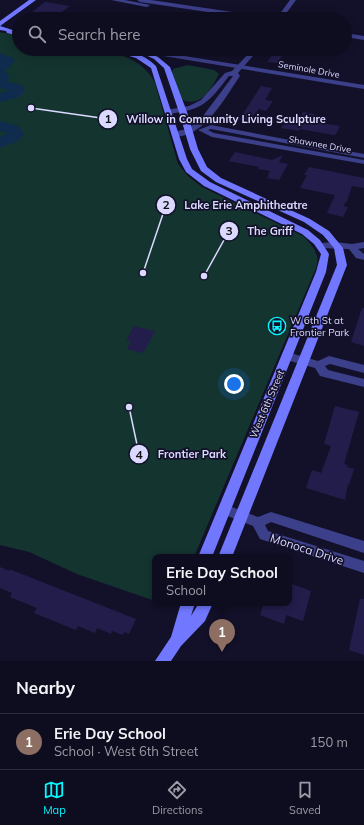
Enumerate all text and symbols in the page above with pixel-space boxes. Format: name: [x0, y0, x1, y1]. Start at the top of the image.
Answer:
search box: [12, 12, 352, 56]
icon: search: [26, 23, 48, 45]
text: Search here: [58, 25, 140, 44]
street label: Seminole Drive: [277, 58, 341, 80]
callout: Willow in Community Living Sculpture: [98, 107, 333, 130]
text: 1: [104, 111, 112, 126]
text: Willow in Community Living Sculpture: [126, 112, 326, 126]
street label: Shawnee Drive: [288, 133, 352, 155]
callout: Lake Erie Amphitheatre: [156, 194, 316, 217]
text: 2: [162, 197, 170, 212]
text: Lake Erie Amphitheatre: [184, 198, 308, 212]
callout: The Griff: [219, 220, 300, 243]
text: 3: [225, 223, 233, 238]
text: The Griff: [247, 224, 294, 238]
place label: W 6th St at Frontier Park: [290, 314, 350, 339]
bus stop icon: W 6th St at Frontier Park: [267, 316, 287, 336]
street label: West 6th Street: [247, 368, 287, 440]
your location: [224, 374, 244, 394]
callout: Frontier Park: [129, 443, 234, 466]
text: 4: [135, 447, 143, 462]
text: Frontier Park: [158, 447, 227, 461]
street label: Monoca Drive: [268, 530, 346, 568]
popup: [152, 554, 292, 606]
text: Erie Day School: [166, 563, 278, 582]
text: School: [166, 582, 206, 598]
pin: 1: [209, 619, 235, 652]
text: Nearby: [16, 677, 75, 698]
text: Erie Day School: [54, 724, 166, 743]
text: 1: [25, 734, 33, 750]
text: 150 m: [310, 734, 348, 750]
text: School · West 6th Street: [54, 743, 198, 759]
tab: Map: [43, 779, 66, 817]
tab: Directions: [152, 779, 203, 817]
tab: Saved: [289, 779, 321, 817]

